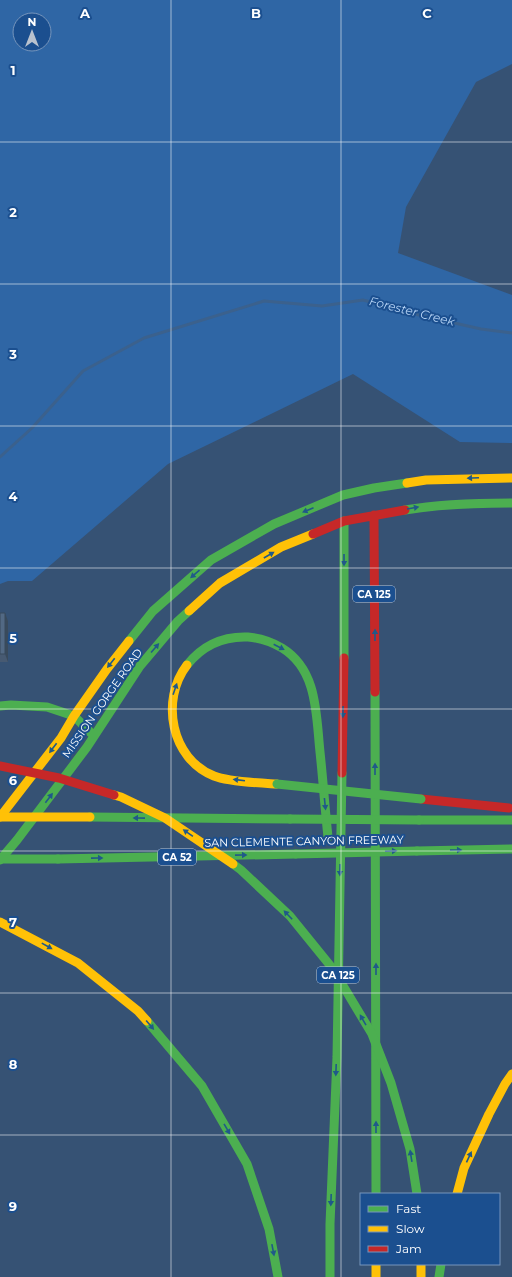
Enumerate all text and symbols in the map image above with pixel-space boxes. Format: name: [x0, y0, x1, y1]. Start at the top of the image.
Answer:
text: A: [79, 5, 91, 21]
text: B: [251, 5, 261, 21]
text: C: [422, 5, 432, 21]
north arrow: [12, 12, 52, 52]
text: N: [28, 15, 36, 29]
text: 1: [10, 62, 16, 78]
text: 2: [9, 204, 17, 220]
water label: Forester Creek: [368, 293, 457, 329]
text: 3: [8, 346, 17, 362]
one-way arrow: [467, 475, 479, 482]
text: 4: [9, 488, 18, 504]
one-way arrow: [407, 505, 419, 511]
one-way arrow: [301, 507, 313, 513]
one-way arrow: [263, 551, 275, 558]
one-way arrow: [341, 554, 347, 567]
one-way arrow: [190, 569, 201, 578]
road number: CA 125: [353, 586, 395, 602]
one-way arrow: [372, 628, 378, 641]
text: 5: [9, 630, 17, 646]
one-way arrow: [151, 642, 160, 653]
one-way arrow: [273, 643, 285, 650]
street label: MISSION GORGE ROAD: [59, 646, 145, 760]
one-way arrow: [107, 658, 116, 669]
one-way arrow: [172, 682, 178, 694]
one-way arrow: [340, 706, 347, 718]
one-way arrow: [49, 743, 57, 754]
one-way arrow: [372, 762, 378, 775]
text: 6: [9, 772, 18, 788]
one-way arrow: [232, 777, 245, 783]
one-way arrow: [44, 793, 53, 804]
one-way arrow: [322, 798, 328, 810]
one-way arrow: [132, 815, 145, 821]
one-way arrow: [182, 829, 193, 837]
street label: SAN CLEMENTE CANYON FREEWAY: [204, 832, 404, 850]
one-way arrow: [450, 847, 463, 853]
one-way arrow: [385, 848, 397, 855]
road number: CA 52: [158, 849, 196, 865]
one-way arrow: [235, 852, 248, 858]
one-way arrow: [91, 855, 104, 861]
one-way arrow: [337, 864, 343, 877]
one-way arrow: [283, 910, 293, 920]
text: 7: [9, 914, 17, 930]
one-way arrow: [42, 943, 53, 950]
one-way arrow: [373, 962, 379, 975]
road number: CA 125: [317, 967, 359, 983]
one-way arrow: [360, 1014, 367, 1026]
one-way arrow: [145, 1020, 154, 1030]
text: 8: [9, 1056, 18, 1072]
one-way arrow: [333, 1064, 339, 1077]
one-way arrow: [373, 1120, 379, 1133]
one-way arrow: [223, 1123, 230, 1135]
one-way arrow: [408, 1149, 414, 1162]
one-way arrow: [466, 1151, 472, 1163]
legend: [360, 1193, 500, 1265]
one-way arrow: [328, 1194, 334, 1207]
text: 9: [9, 1198, 17, 1214]
text: Fast: [396, 1201, 421, 1216]
text: Slow: [396, 1221, 425, 1236]
text: Jam: [395, 1241, 422, 1256]
one-way arrow: [270, 1244, 276, 1256]

